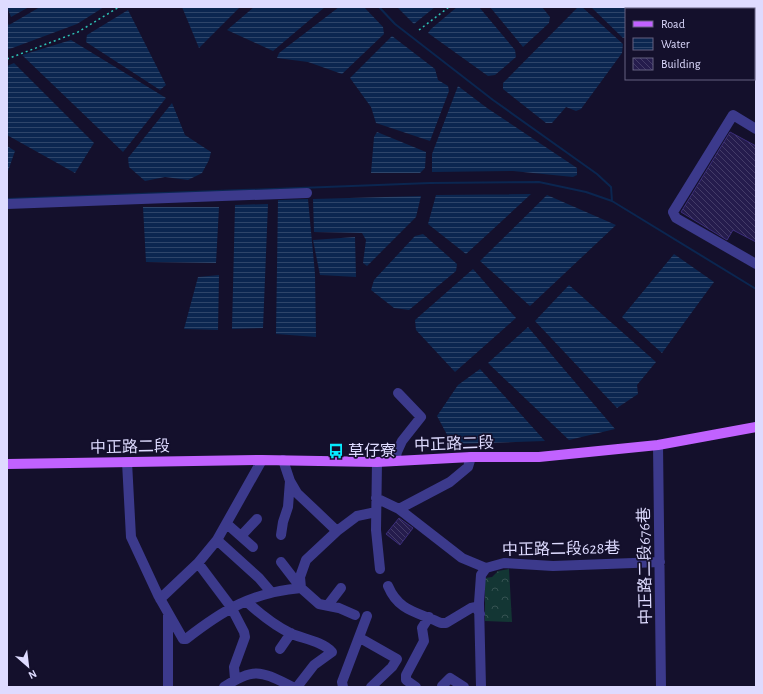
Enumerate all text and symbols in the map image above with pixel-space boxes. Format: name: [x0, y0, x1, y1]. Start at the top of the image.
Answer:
legend: [625, 8, 755, 80]
text: Road: [661, 18, 685, 30]
text: Water: [661, 38, 690, 50]
text: Building: [661, 58, 701, 70]
street label: 中正路二段: [414, 434, 494, 453]
street label: 中正路二段: [90, 437, 170, 456]
bus stop icon: 草仔寮: [327, 442, 345, 460]
place label: 草仔寮: [348, 442, 396, 459]
street label: 中正路二段676巷: [635, 507, 654, 625]
street label: 中正路二段628巷: [502, 539, 620, 558]
north arrow: [8, 646, 48, 686]
text: N: [26, 668, 38, 681]

